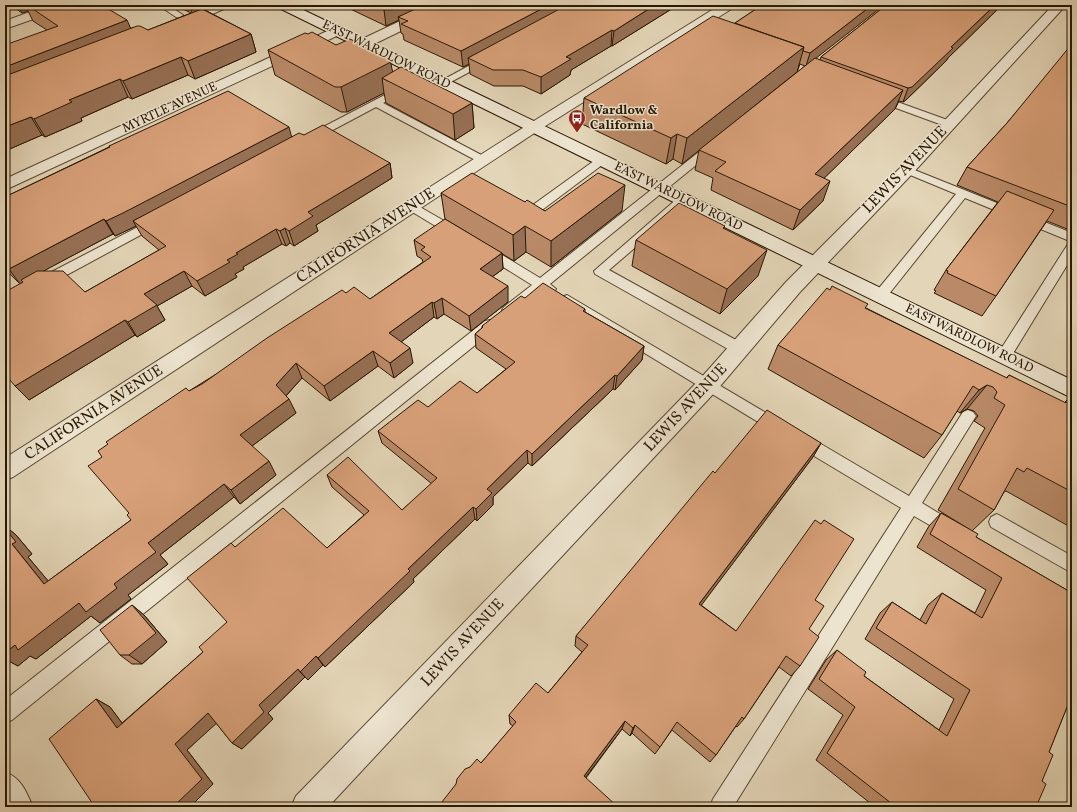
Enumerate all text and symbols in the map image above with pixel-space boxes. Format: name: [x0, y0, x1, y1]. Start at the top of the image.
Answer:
street label: EAST WARDLOW ROAD: [319, 16, 454, 94]
street label: MYRTLE AVENUE: [120, 78, 221, 138]
place label: Wardlow & California: [590, 102, 657, 135]
bus stop icon: Wardlow & California: [567, 108, 587, 133]
street label: LEWIS AVENUE: [858, 122, 952, 218]
street label: EAST WARDLOW ROAD: [611, 158, 746, 236]
street label: CALIFORNIA AVENUE: [292, 183, 440, 289]
street label: EAST WARDLOW ROAD: [902, 300, 1037, 378]
street label: LEWIS AVENUE: [639, 359, 733, 457]
street label: CALIFORNIA AVENUE: [20, 360, 168, 466]
street label: LEWIS AVENUE: [416, 594, 510, 692]

